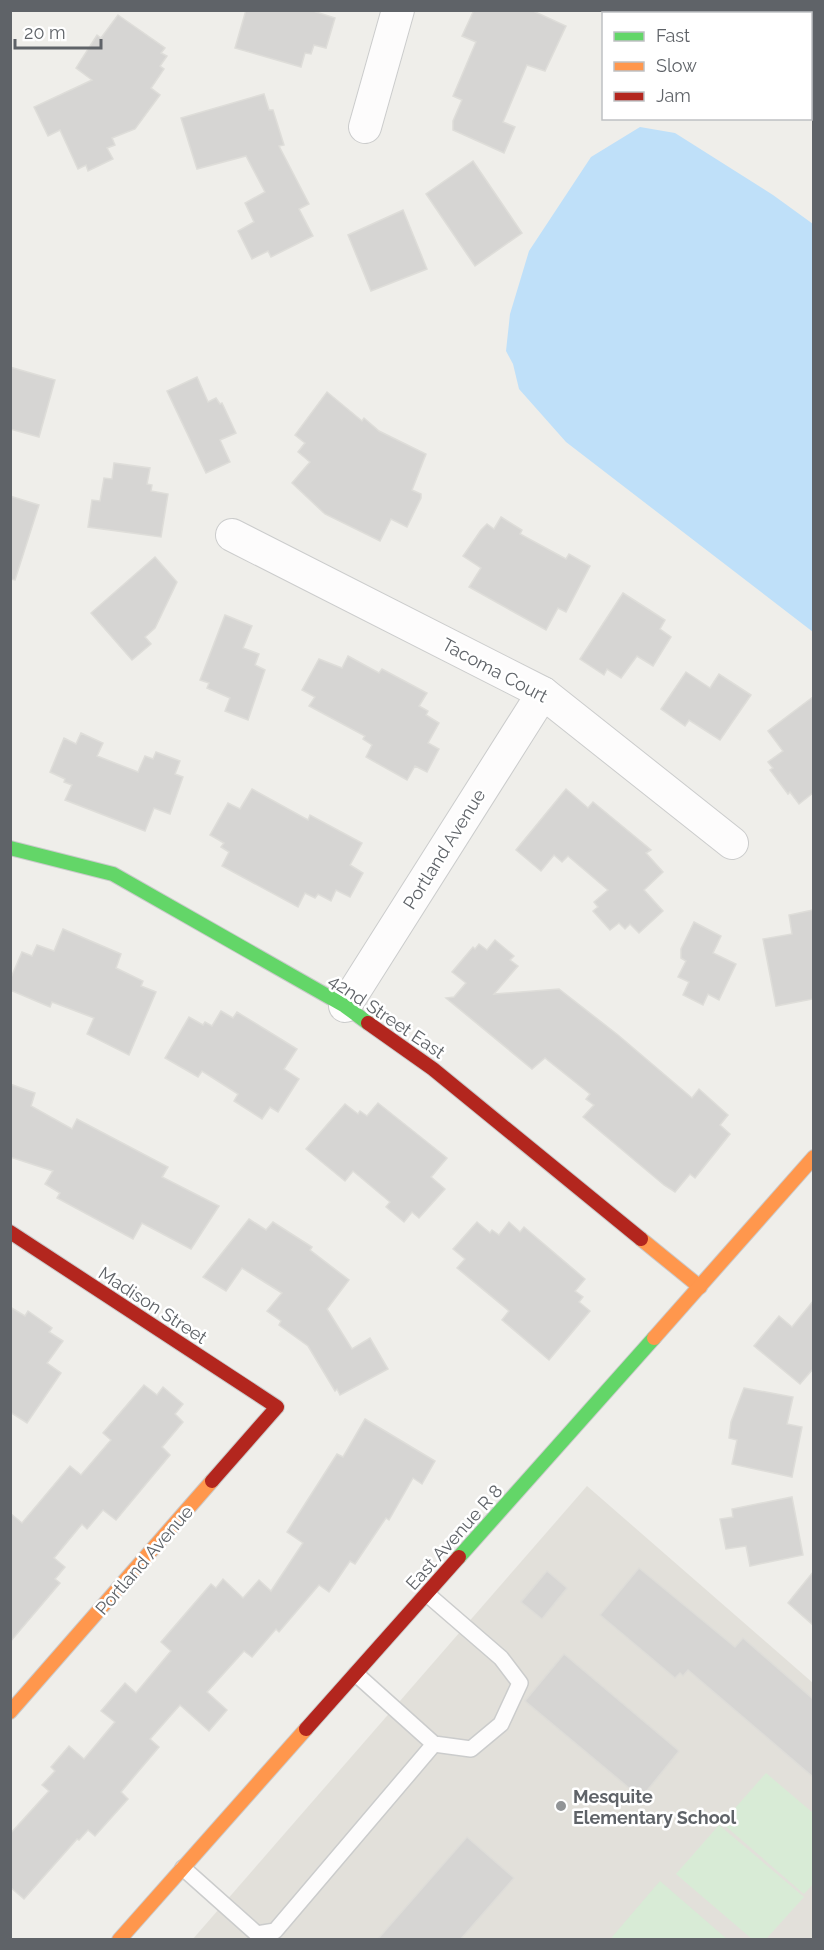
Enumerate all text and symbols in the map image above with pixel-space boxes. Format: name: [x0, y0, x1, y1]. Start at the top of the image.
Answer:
scale bar: [15, 12, 100, 50]
legend: [602, 12, 812, 120]
text: 20 m: [24, 22, 66, 43]
text: Fast: [656, 25, 690, 46]
text: Slow: [656, 55, 697, 76]
text: Jam: [656, 85, 691, 106]
street label: Tacoma Court: [439, 633, 551, 707]
street label: Portland Avenue: [399, 785, 490, 913]
street label: 42nd Street East: [325, 969, 449, 1063]
street label: Madison Street: [95, 1262, 211, 1348]
street label: East Avenue R 8: [401, 1480, 507, 1594]
street label: Portland Avenue: [91, 1501, 197, 1619]
place label: Mesquite Elementary School: [573, 1786, 737, 1828]
marker: Mesquite Elementary School: [554, 1799, 568, 1813]

